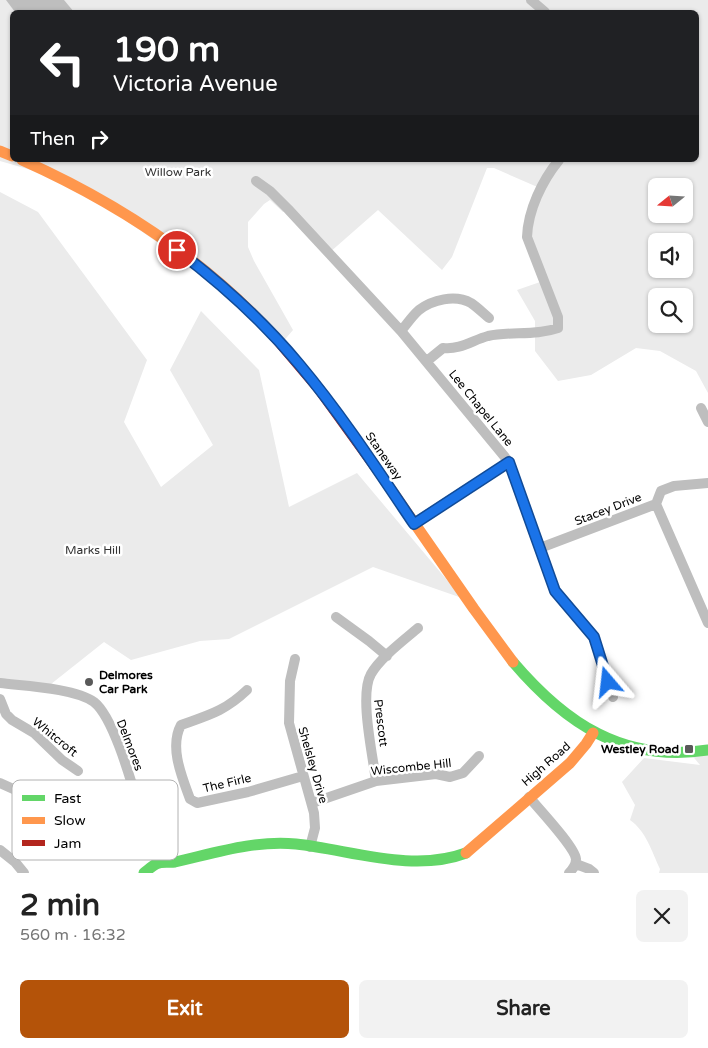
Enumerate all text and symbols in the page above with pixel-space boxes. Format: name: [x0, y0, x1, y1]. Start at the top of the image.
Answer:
text: 190 m: [113, 29, 220, 71]
icon: left: [30, 30, 95, 95]
text: Victoria Avenue: [113, 71, 278, 97]
icon: right: [85, 125, 113, 153]
text: Then: [30, 128, 75, 150]
park label: Willow Park: [145, 165, 212, 179]
north arrow: [648, 178, 692, 222]
map controls: [648, 178, 693, 333]
pin: [156, 229, 198, 271]
button: sound: [648, 233, 693, 278]
icon: arrive: [163, 236, 191, 264]
button: search: [648, 288, 693, 333]
street label: Lee Chapel Lane: [446, 367, 516, 449]
street label: Staneway: [362, 429, 406, 483]
street label: Stacey Drive: [573, 490, 644, 528]
park label: Marks Hill: [65, 543, 121, 557]
position arrow: [581, 655, 633, 707]
place label: Delmores Car Park: [99, 668, 153, 696]
marker: Delmores Car Park: [83, 676, 95, 688]
street label: Prescott: [371, 698, 391, 748]
street label: Whitcroft: [30, 715, 81, 760]
street label: Delmores: [114, 717, 146, 773]
street label: Shelsley Drive: [295, 725, 331, 805]
street label: High Road: [519, 739, 573, 789]
place label: Westley Road: [601, 742, 679, 757]
marker: Westley Road: [683, 743, 695, 755]
street label: Wiscombe Hill: [370, 756, 452, 778]
street label: The Firle: [202, 771, 253, 795]
legend: [12, 780, 178, 860]
text: Fast: [54, 790, 82, 807]
text: Slow: [54, 812, 86, 829]
text: Jam: [54, 835, 81, 852]
text: 2 min: [20, 887, 100, 924]
button: close: [636, 890, 688, 942]
text: 560 m · 16:32: [20, 925, 126, 945]
button: Exit: [20, 980, 349, 1038]
button: Share: [359, 980, 688, 1038]

